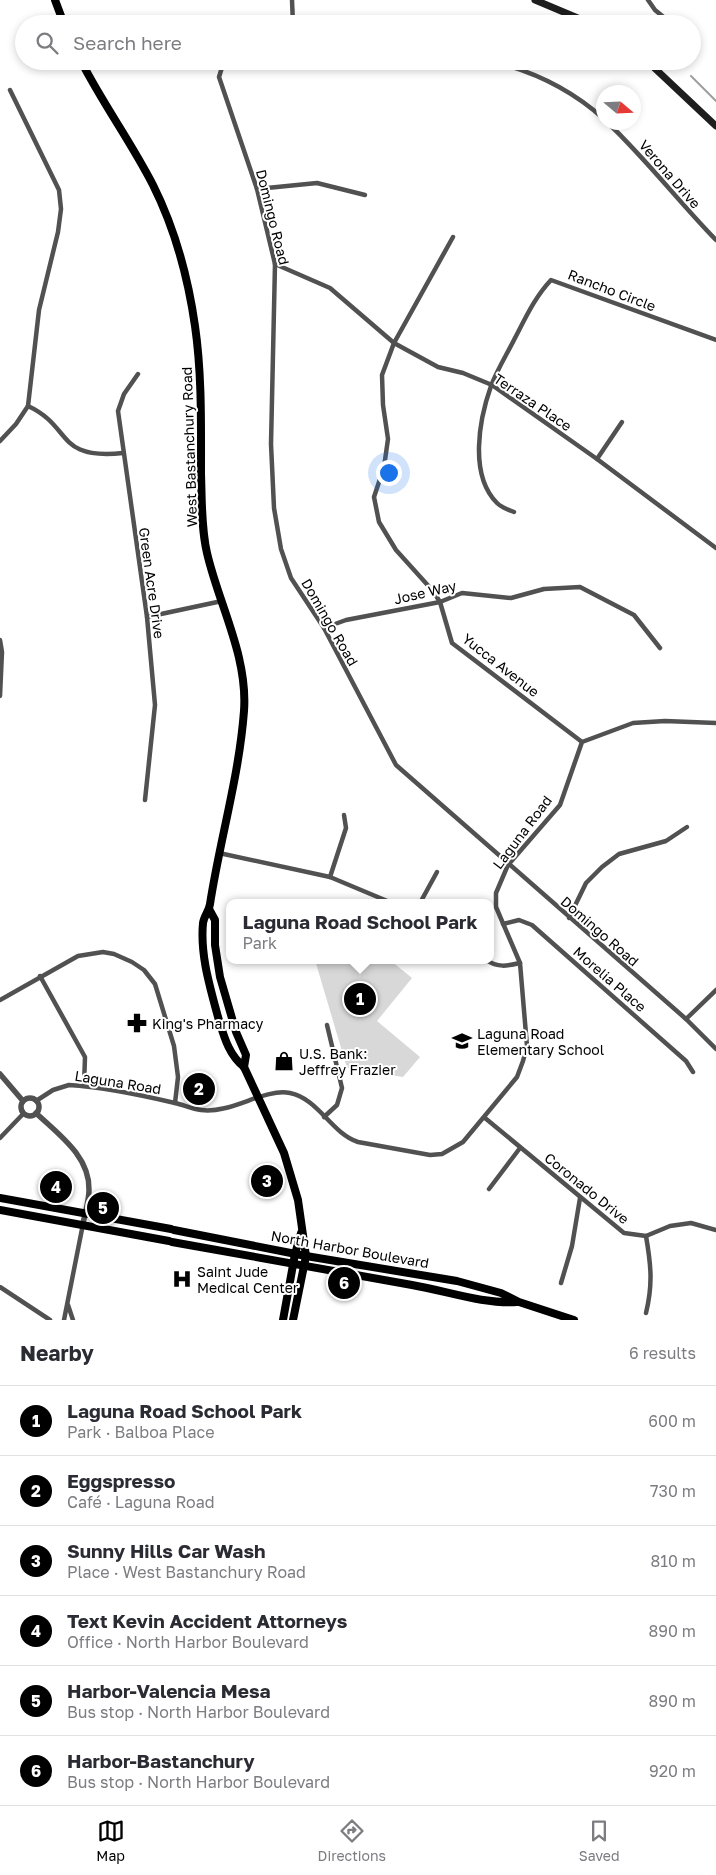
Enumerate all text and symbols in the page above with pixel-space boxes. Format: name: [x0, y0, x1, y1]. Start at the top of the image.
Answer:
search box: [15, 15, 701, 70]
icon: search: [33, 29, 61, 57]
text: Search here: [73, 31, 182, 54]
north arrow: [596, 85, 641, 130]
street label: Verona Drive: [636, 136, 704, 212]
street label: Domingo Road: [253, 168, 293, 266]
street label: Rancho Circle: [566, 265, 658, 315]
street label: West Bastanchury Road: [178, 366, 200, 528]
street label: Terraza Place: [491, 370, 575, 434]
your location: [376, 460, 402, 486]
street label: Green Acre Drive: [136, 526, 168, 640]
street label: Domingo Road: [298, 575, 362, 669]
street label: Jose Way: [392, 577, 458, 607]
street label: Yucca Avenue: [459, 630, 543, 700]
street label: Laguna Road: [489, 792, 555, 872]
street label: Domingo Road: [558, 893, 642, 969]
popup: [226, 899, 494, 964]
text: Laguna Road School Park: [242, 910, 478, 933]
text: Park: [242, 933, 277, 953]
street label: Morelia Place: [570, 943, 650, 1015]
pin: 1: [344, 980, 376, 1018]
pharmacy icon: King's Pharmacy: [126, 1012, 148, 1034]
place label: King's Pharmacy: [152, 1015, 263, 1032]
place label: Laguna Road Elementary School: [477, 1025, 604, 1058]
school or university icon: Laguna Road Elementary School: [451, 1030, 473, 1052]
place label: U.S. Bank: Jeffrey Frazier: [299, 1045, 396, 1078]
shop icon: U.S. Bank: Jeffrey Frazier: [273, 1050, 295, 1072]
street label: Laguna Road: [73, 1067, 163, 1097]
pin: 2: [183, 1070, 215, 1108]
street label: Coronado Drive: [541, 1149, 633, 1227]
pin: 3: [251, 1162, 283, 1200]
pin: 4: [40, 1168, 72, 1206]
pin: 5: [87, 1189, 119, 1227]
street label: North Harbor Boulevard: [270, 1227, 430, 1271]
place label: Saint Jude Medical Center: [197, 1263, 299, 1296]
pin: 6: [328, 1264, 360, 1302]
hospital icon: Saint Jude Medical Center: [171, 1268, 193, 1290]
text: Nearby: [20, 1340, 94, 1366]
text: 6 results: [629, 1343, 696, 1363]
text: Laguna Road School Park: [67, 1399, 302, 1422]
text: 1: [32, 1411, 40, 1431]
text: 600 m: [648, 1411, 696, 1431]
text: Park · Balboa Place: [67, 1422, 214, 1442]
text: Eggspresso: [67, 1469, 175, 1492]
text: 2: [31, 1481, 41, 1501]
text: 730 m: [650, 1481, 696, 1501]
text: Café · Laguna Road: [67, 1492, 215, 1512]
text: Sunny Hills Car Wash: [67, 1539, 266, 1562]
text: 3: [31, 1551, 41, 1571]
text: 810 m: [650, 1551, 696, 1571]
text: Place · West Bastanchury Road: [67, 1562, 306, 1582]
text: Text Kevin Accident Attorneys: [67, 1609, 347, 1632]
text: 4: [31, 1621, 41, 1641]
text: 890 m: [648, 1621, 696, 1641]
text: Office · North Harbor Boulevard: [67, 1632, 309, 1652]
text: Harbor-Valencia Mesa: [67, 1679, 271, 1702]
text: 5: [31, 1691, 41, 1711]
text: 890 m: [648, 1691, 696, 1711]
text: Bus stop · North Harbor Boulevard: [67, 1702, 330, 1722]
text: Harbor-Bastanchury: [67, 1749, 255, 1772]
text: 6: [31, 1761, 41, 1781]
text: 920 m: [649, 1761, 696, 1781]
text: Bus stop · North Harbor Boulevard: [67, 1772, 330, 1792]
tab: Map: [96, 1817, 125, 1864]
tab: Directions: [318, 1817, 386, 1864]
tab: Saved: [579, 1817, 620, 1864]

